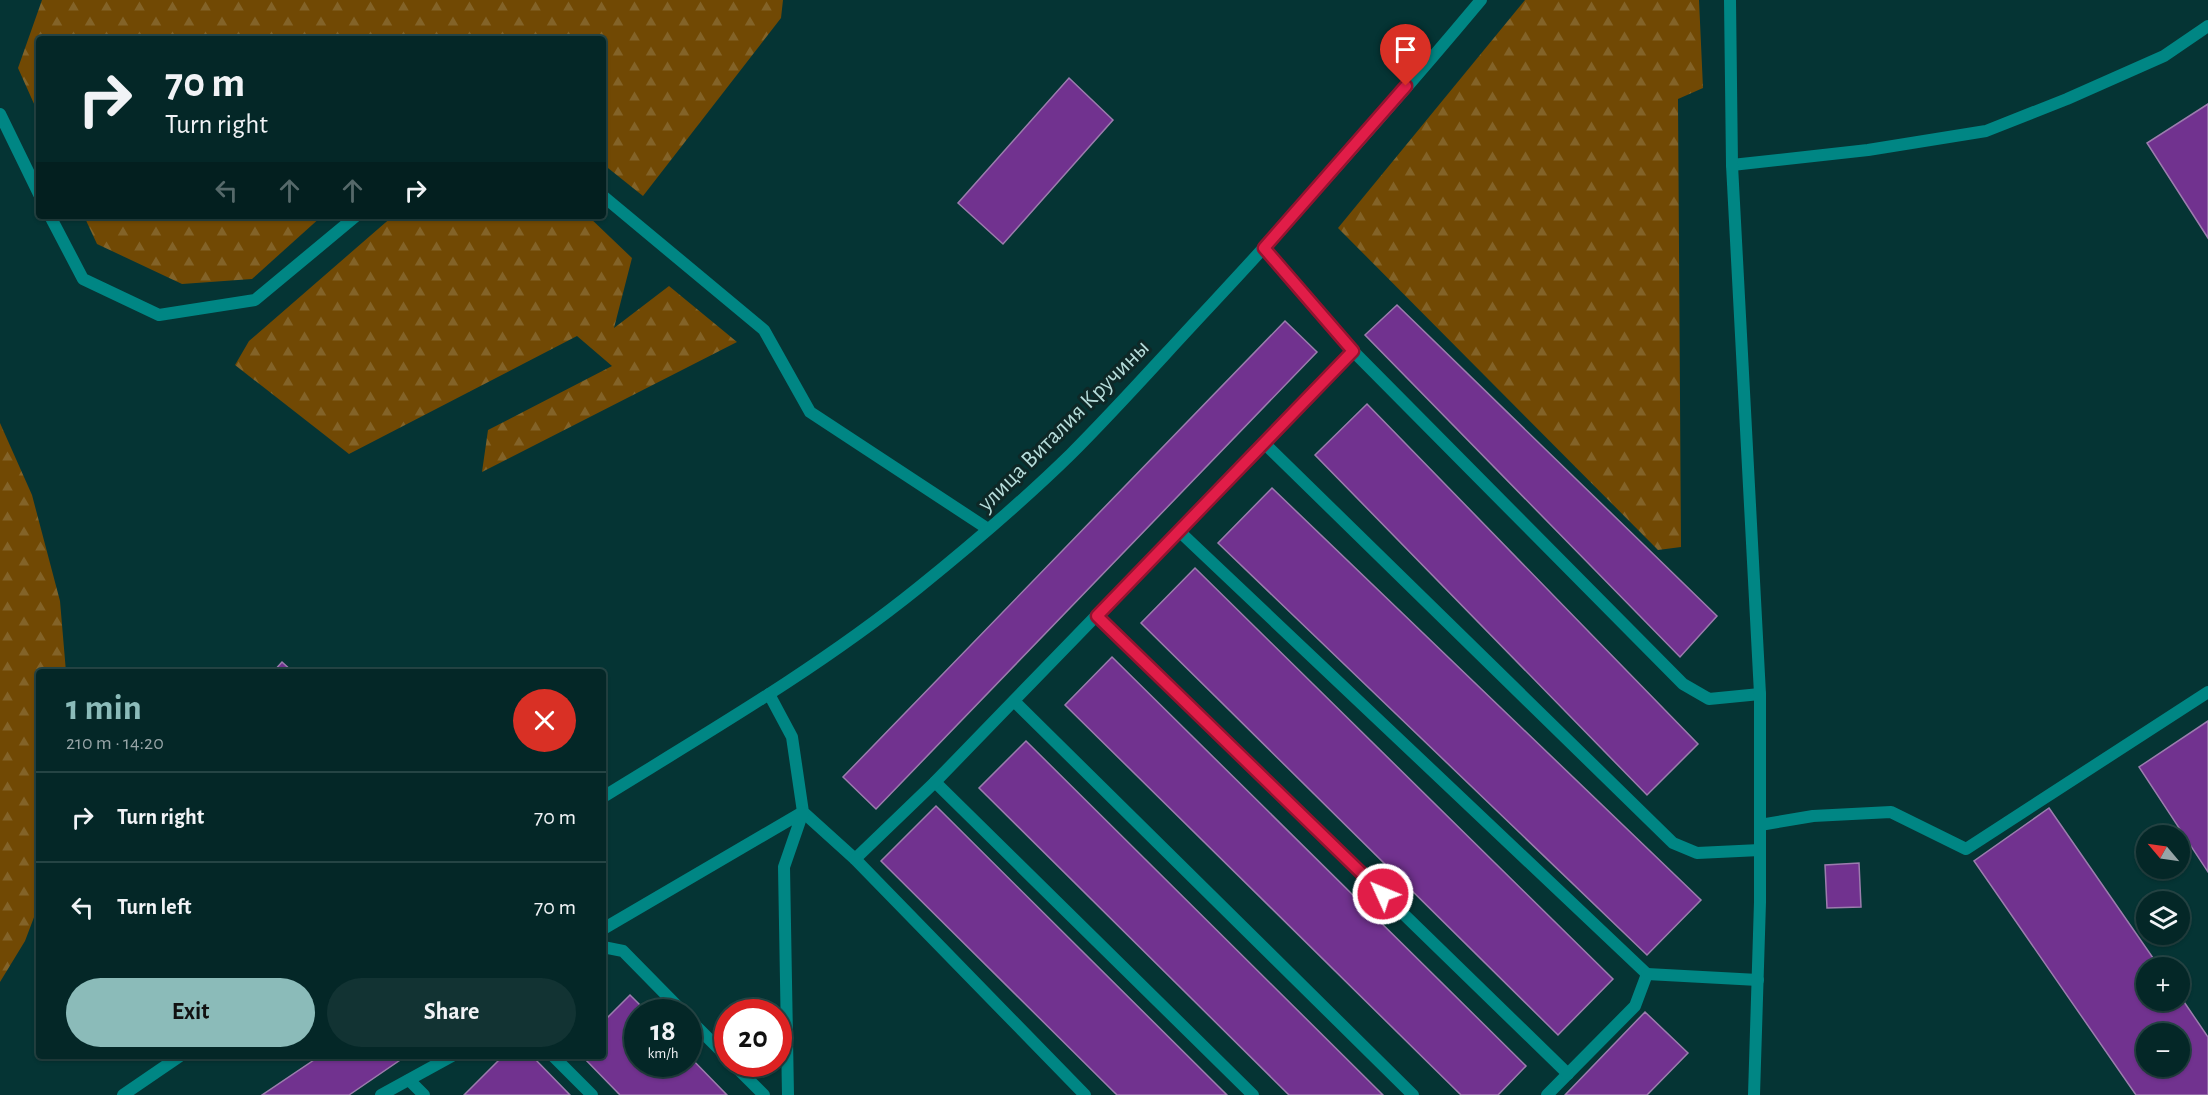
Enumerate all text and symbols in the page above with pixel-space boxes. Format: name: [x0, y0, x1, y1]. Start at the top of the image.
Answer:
pin: [1380, 24, 1431, 86]
icon: arrive: [1389, 33, 1422, 66]
icon: right: [66, 60, 144, 138]
text: 70 m: [165, 62, 245, 104]
text: Turn right: [165, 111, 268, 138]
icon: left: [210, 174, 243, 207]
icon: ahead: [273, 174, 306, 207]
icon: ahead: [336, 174, 369, 207]
icon: right: [399, 174, 432, 207]
street label: улица Виталия Кручины: [973, 335, 1154, 517]
button: close: [513, 689, 576, 752]
text: 1 min: [66, 690, 142, 726]
text: 210 m · 14:20: [66, 733, 164, 753]
icon: right: [66, 801, 99, 834]
text: Turn right: [117, 806, 204, 828]
text: 70 m: [534, 806, 576, 828]
north arrow: [2136, 825, 2190, 879]
map controls: [2136, 825, 2190, 1077]
position arrow: [1351, 862, 1415, 926]
icon: left: [66, 891, 99, 924]
button: layers: [2136, 891, 2190, 945]
text: Turn left: [117, 896, 191, 918]
text: 70 m: [534, 896, 576, 918]
button: +: [2136, 957, 2190, 1011]
button: Exit: [66, 978, 315, 1047]
button: Share: [327, 978, 576, 1047]
speed limit sign: 20: [714, 999, 792, 1077]
text: 18: [650, 1016, 676, 1046]
button: −: [2136, 1023, 2190, 1077]
text: km/h: [648, 1046, 678, 1061]

